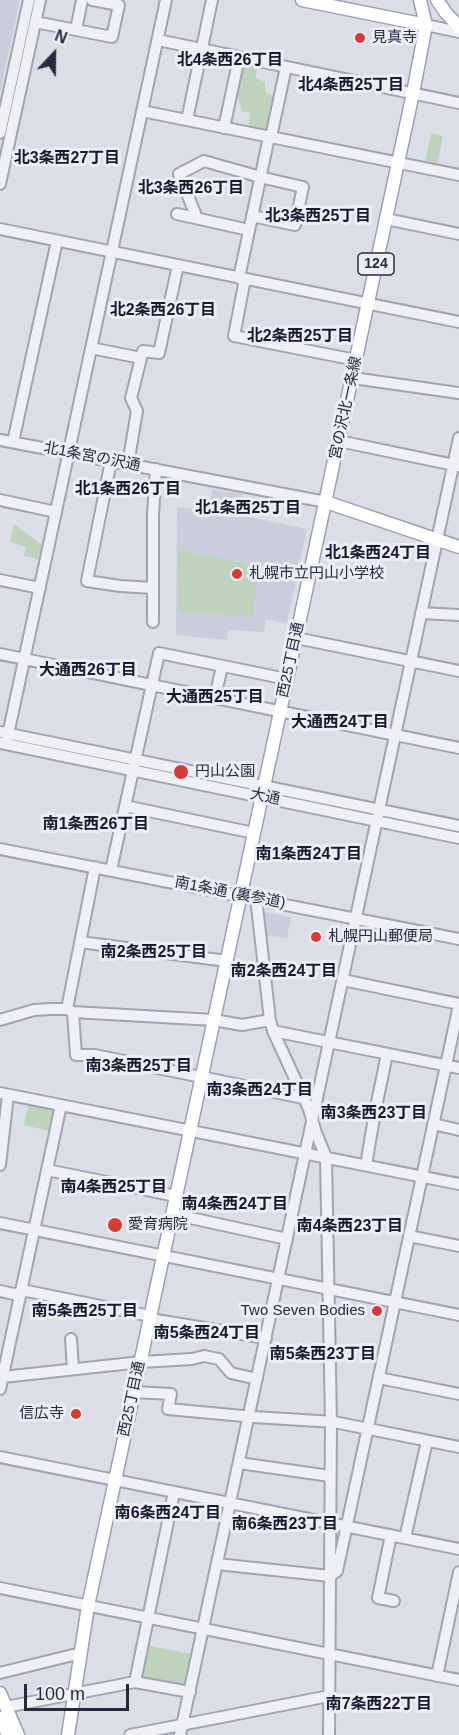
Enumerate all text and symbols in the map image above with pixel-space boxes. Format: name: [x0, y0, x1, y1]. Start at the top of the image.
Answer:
north arrow: [24, 24, 84, 84]
text: N: [52, 27, 69, 47]
place label: 見真寺: [372, 29, 417, 47]
marker: 見真寺: [353, 31, 367, 45]
district label: 北4条西26丁目: [177, 51, 283, 71]
district label: 北4条西25丁目: [298, 76, 404, 96]
district label: 北3条西27丁目: [14, 149, 120, 169]
district label: 北3条西26丁目: [138, 179, 244, 199]
district label: 北3条西25丁目: [265, 207, 371, 227]
road number: 124: [358, 253, 394, 275]
district label: 北2条西26丁目: [110, 301, 216, 321]
district label: 北2条西25丁目: [247, 327, 353, 347]
street label: 宮の沢北一条線: [326, 355, 366, 461]
street label: 北1条宮の沢通: [42, 439, 142, 475]
district label: 北1条西26丁目: [75, 480, 181, 500]
district label: 北1条西25丁目: [195, 499, 301, 519]
district label: 北1条西24丁目: [325, 544, 431, 564]
place label: 札幌市立円山小学校: [249, 565, 384, 583]
marker: 札幌市立円山小学校: [230, 567, 244, 581]
street label: 西25丁目通: [274, 621, 308, 699]
district label: 大通西26丁目: [39, 661, 137, 681]
district label: 大通西25丁目: [166, 688, 264, 708]
district label: 大通西24丁目: [291, 713, 389, 733]
marker: 円山公園: [172, 763, 190, 781]
place label: 円山公園: [195, 763, 255, 781]
street label: 大通: [248, 785, 282, 809]
district label: 南1条西26丁目: [43, 815, 149, 835]
district label: 南1条西24丁目: [256, 845, 362, 865]
street label: 南1条通 (裏参道): [173, 873, 287, 913]
place label: 札幌円山郵便局: [328, 928, 433, 946]
marker: 札幌円山郵便局: [309, 930, 323, 944]
district label: 南2条西25丁目: [101, 943, 207, 963]
district label: 南2条西24丁目: [231, 962, 337, 982]
district label: 南3条西25丁目: [86, 1057, 192, 1077]
district label: 南3条西24丁目: [207, 1081, 313, 1101]
district label: 南3条西23丁目: [321, 1104, 427, 1124]
district label: 南4条西25丁目: [61, 1178, 167, 1198]
district label: 南4条西24丁目: [182, 1195, 288, 1215]
marker: 愛育病院: [106, 1216, 124, 1234]
place label: 愛育病院: [128, 1216, 188, 1234]
district label: 南4条西23丁目: [297, 1217, 403, 1237]
district label: 南5条西25丁目: [32, 1302, 138, 1322]
place label: Two Seven Bodies: [241, 1302, 365, 1320]
marker: Two Seven Bodies: [370, 1304, 384, 1318]
district label: 南5条西24丁目: [154, 1324, 260, 1344]
district label: 南5条西23丁目: [270, 1345, 376, 1365]
street label: 西25丁目通: [115, 1360, 149, 1438]
place label: 信広寺: [19, 1405, 64, 1423]
marker: 信広寺: [69, 1407, 83, 1421]
district label: 南6条西24丁目: [115, 1504, 221, 1524]
district label: 南6条西23丁目: [232, 1515, 338, 1535]
scale bar: [27, 1672, 132, 1710]
text: 100 m: [35, 1684, 85, 1704]
district label: 南7条西22丁目: [326, 1695, 432, 1715]

